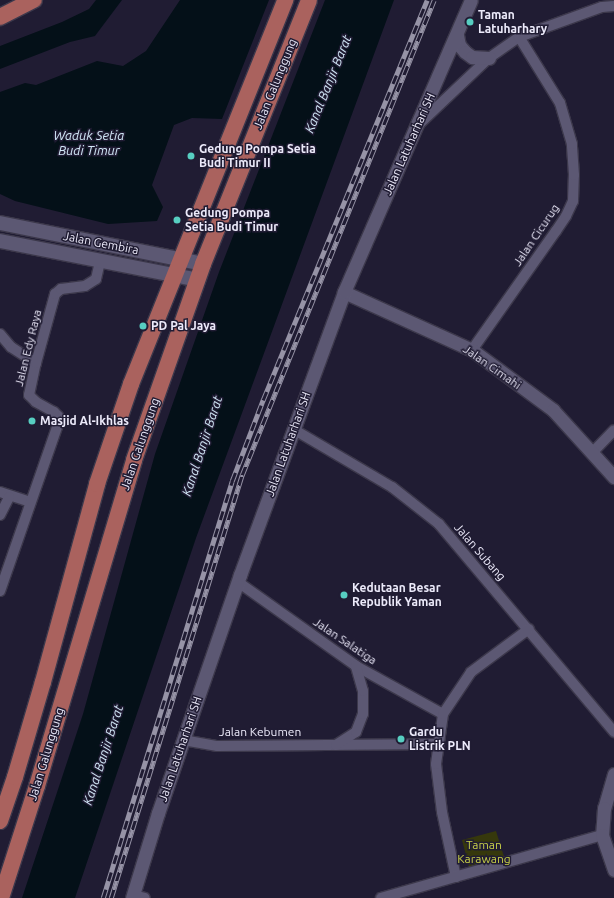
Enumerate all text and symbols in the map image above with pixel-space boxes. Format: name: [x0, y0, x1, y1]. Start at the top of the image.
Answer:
place label: Taman Latuharhary: [478, 8, 547, 36]
marker: Taman Latuharhary: [465, 17, 475, 27]
water label: Kanal Banjir Barat: [301, 33, 355, 135]
street label: Jalan Galunggung: [250, 37, 300, 131]
street label: Jalan Latuharhari SH: [380, 91, 438, 197]
water label: Waduk Setia Budi Timur: [54, 128, 124, 159]
place label: Gedung Pompa Setia Budi Timur II: [199, 142, 316, 170]
marker: Gedung Pompa Setia Budi Timur II: [186, 151, 196, 161]
street label: Jalan Cicurug: [510, 201, 562, 269]
place label: Gedung Pompa Setia Budi Timur: [185, 206, 278, 234]
marker: Gedung Pompa Setia Budi Timur: [172, 215, 182, 225]
street label: Jalan Gembira: [62, 229, 140, 257]
street label: Jalan Edy Raya: [11, 308, 45, 388]
place label: PD Pal Jaya: [151, 319, 216, 333]
marker: PD Pal Jaya: [138, 321, 148, 331]
street label: Jalan Cimahi: [460, 342, 524, 392]
street label: Jalan Latuharhari SH: [262, 390, 314, 498]
water label: Kanal Banjir Barat: [178, 394, 226, 498]
street label: Jalan Galunggung: [118, 396, 162, 492]
place label: Masjid Al-Ikhlas: [40, 414, 129, 428]
marker: Masjid Al-Ikhlas: [27, 416, 37, 426]
street label: Jalan Subang: [451, 520, 509, 584]
place label: Kedutaan Besar Republik Yaman: [352, 581, 442, 609]
marker: Kedutaan Besar Republik Yaman: [339, 590, 349, 600]
street label: Jalan Salatiga: [311, 614, 379, 668]
street label: Jalan Latuharhari SH: [155, 695, 205, 803]
water label: Kanal Banjir Barat: [79, 703, 127, 807]
street label: Jalan Galunggung: [25, 706, 67, 802]
street label: Jalan Kebumen: [219, 725, 301, 739]
place label: Gardu Listrik PLN: [409, 725, 471, 753]
marker: Gardu Listrik PLN: [396, 734, 406, 744]
park label: Taman Karawang: [457, 838, 511, 866]

